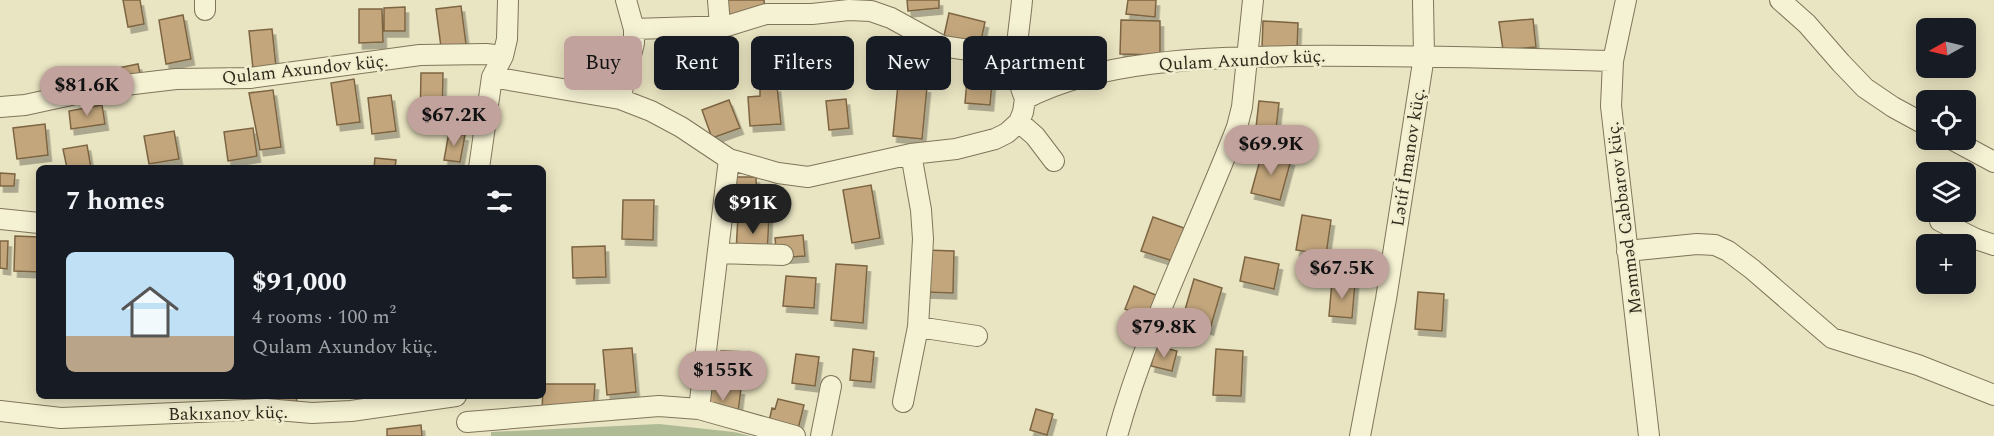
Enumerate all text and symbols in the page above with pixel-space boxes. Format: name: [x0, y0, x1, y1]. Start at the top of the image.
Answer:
north arrow: [1916, 18, 1976, 78]
map controls: [1916, 18, 1976, 294]
chip: Buy: [564, 36, 642, 90]
chip: Rent: [654, 36, 739, 90]
chip: Filters: [751, 36, 854, 90]
chip: New: [866, 36, 951, 90]
chip: Apartment: [963, 36, 1107, 90]
street label: Qulam Axundov küç.: [1158, 43, 1326, 78]
street label: Qulam Axundov küç.: [221, 47, 390, 92]
pin: $81.6K: [38, 66, 136, 117]
text: $81.6K: [54, 70, 120, 100]
street label: Lətif İmanov küç.: [1384, 86, 1433, 228]
button: locate: [1916, 90, 1976, 150]
pin: $67.2K: [405, 96, 503, 147]
text: $67.2K: [421, 100, 487, 130]
street label: Məmməd Cabbarov küç.: [1599, 120, 1650, 316]
pin: $69.9K: [1222, 125, 1320, 176]
text: $69.9K: [1238, 129, 1304, 159]
button: layers: [1916, 162, 1976, 222]
text: 7 homes: [66, 181, 165, 221]
pin: $91K: [717, 184, 789, 235]
icon: filters: [483, 185, 516, 218]
text: $91K: [728, 188, 778, 218]
button: +: [1916, 234, 1976, 294]
pin: $67.5K: [1293, 249, 1391, 300]
text: $67.5K: [1309, 253, 1375, 283]
text: $91,000: [252, 262, 346, 302]
icon: home: [114, 276, 186, 348]
text: 4 rooms · 100 m²: [252, 302, 396, 332]
pin: $79.8K: [1115, 308, 1213, 359]
text: $79.8K: [1131, 312, 1197, 342]
text: Qulam Axundov küç.: [252, 332, 438, 362]
pin: $155K: [681, 351, 765, 402]
text: $155K: [693, 355, 753, 385]
street label: Bakıxanov küç.: [168, 399, 288, 428]

